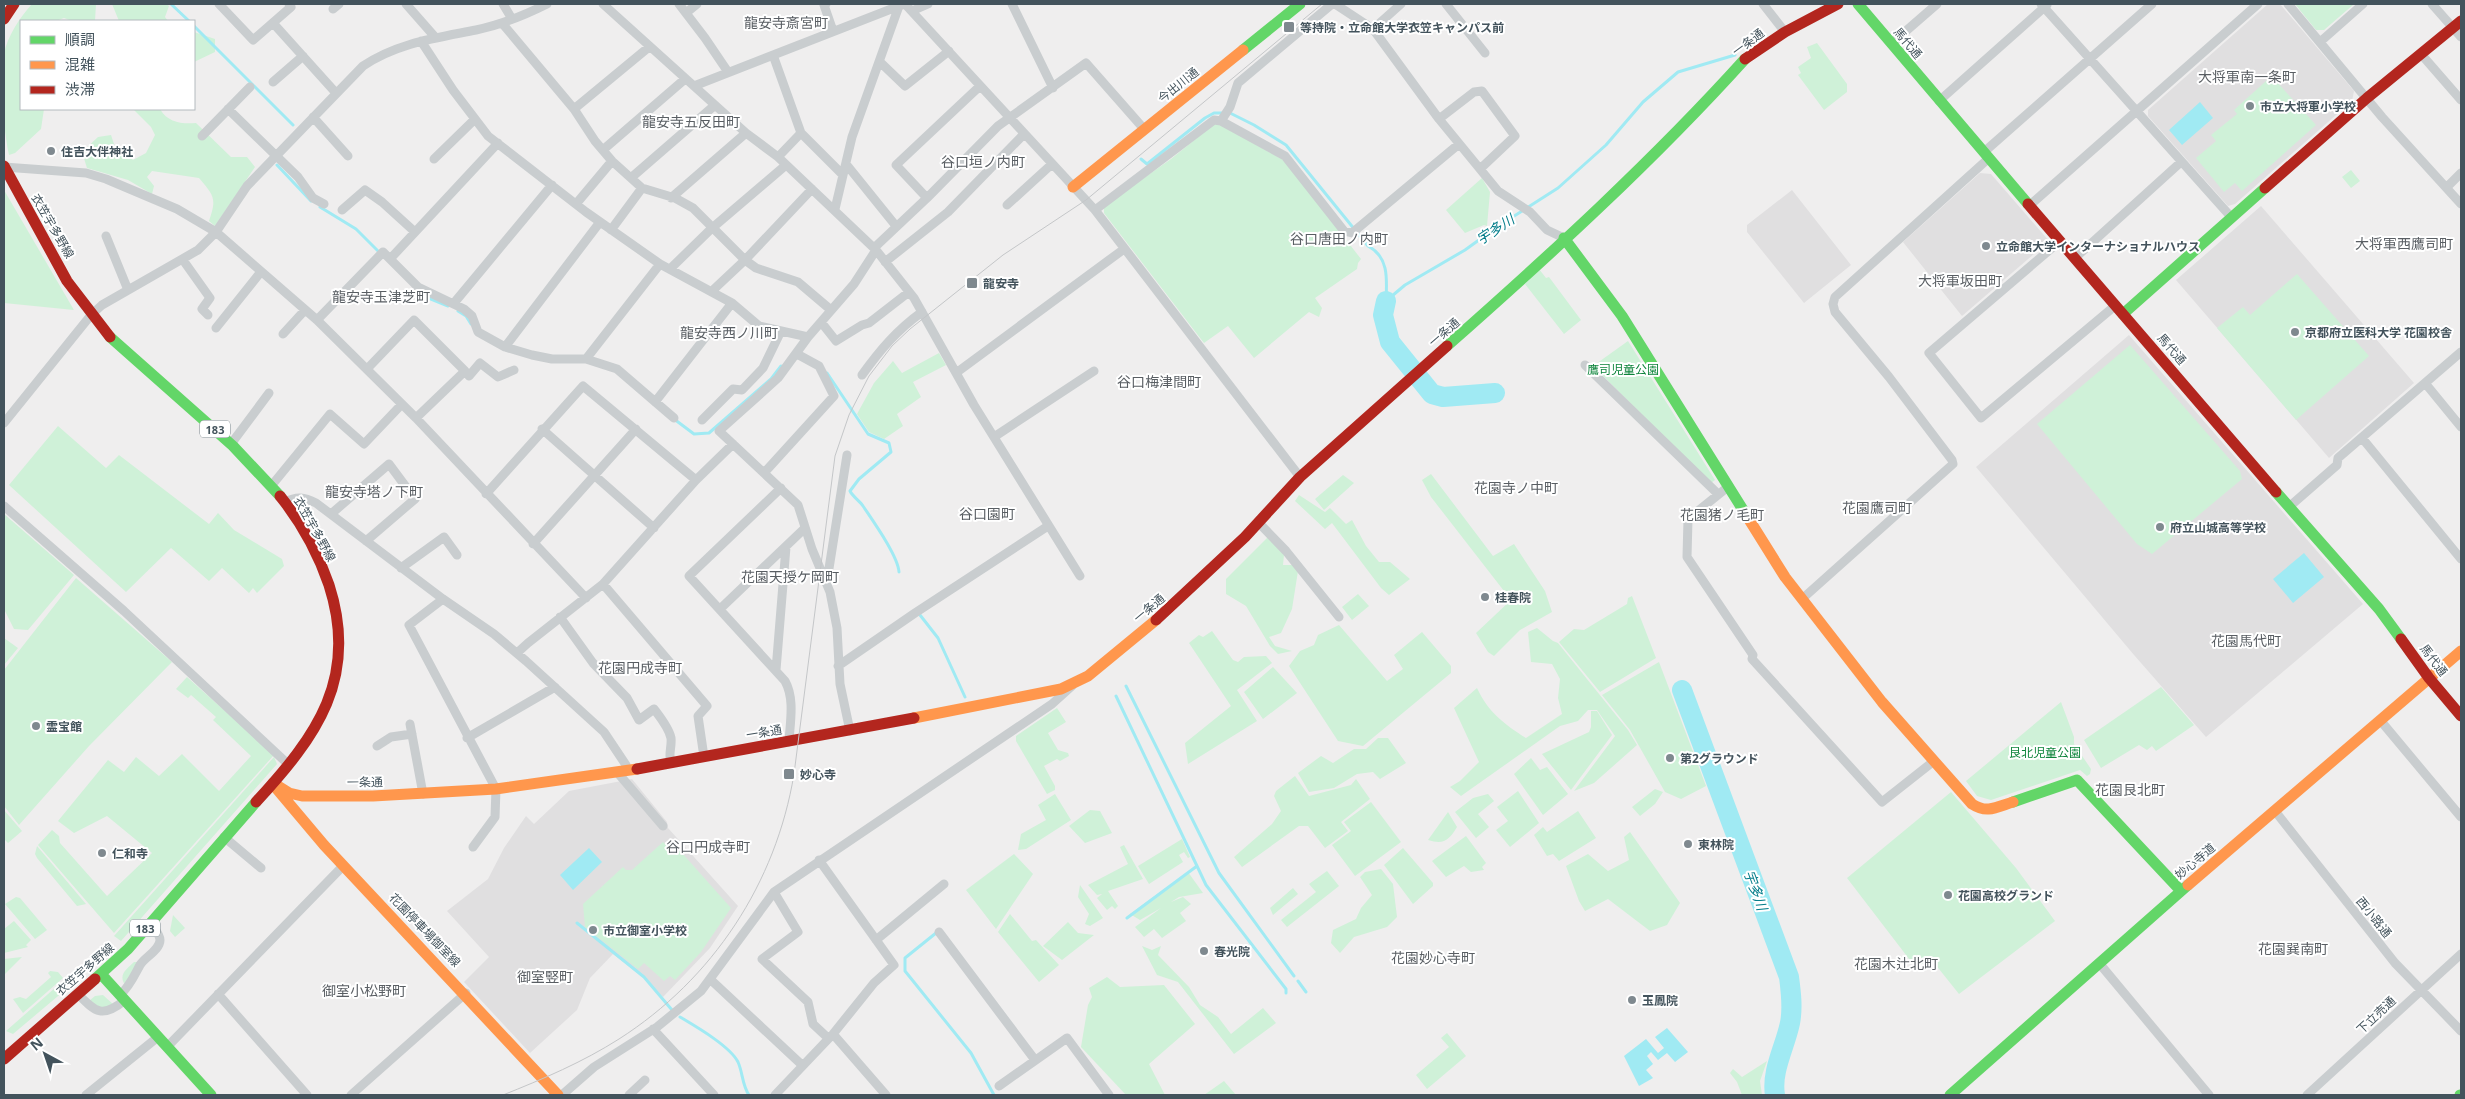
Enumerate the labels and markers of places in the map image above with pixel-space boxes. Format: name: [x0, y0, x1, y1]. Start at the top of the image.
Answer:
place label: 等持院・立命館大学衣笠キャンパス前: [1300, 19, 1504, 36]
marker: 等持院・立命館大学衣笠キャンパス前: [1282, 20, 1296, 34]
place label: 市立大将軍小学校: [2260, 98, 2356, 115]
marker: 市立大将軍小学校: [2244, 100, 2256, 112]
place label: 住吉大伴神社: [61, 143, 133, 160]
marker: 住吉大伴神社: [45, 145, 57, 157]
place label: 立命館大学インターナショナルハウス: [1996, 238, 2200, 255]
marker: 立命館大学インターナショナルハウス: [1980, 240, 1992, 252]
place label: 龍安寺: [983, 275, 1019, 292]
marker: 龍安寺: [965, 276, 979, 290]
place label: 京都府立医科大学 花園校舎: [2305, 324, 2452, 341]
marker: 京都府立医科大学 花園校舎: [2289, 326, 2301, 338]
place label: 府立山城高等学校: [2170, 519, 2266, 536]
marker: 府立山城高等学校: [2154, 521, 2166, 533]
place label: 桂春院: [1495, 589, 1531, 606]
marker: 桂春院: [1479, 591, 1491, 603]
place label: 霊宝館: [46, 718, 82, 735]
marker: 霊宝館: [30, 720, 42, 732]
place label: 第2グラウンド: [1680, 750, 1759, 767]
marker: 第2グラウンド: [1664, 752, 1676, 764]
place label: 妙心寺: [800, 766, 836, 783]
marker: 妙心寺: [782, 767, 796, 781]
place label: 東林院: [1698, 836, 1734, 853]
marker: 東林院: [1682, 838, 1694, 850]
place label: 仁和寺: [112, 845, 148, 862]
marker: 仁和寺: [96, 847, 108, 859]
place label: 花園高校グランド: [1958, 887, 2054, 904]
marker: 花園高校グランド: [1942, 889, 1954, 901]
place label: 市立御室小学校: [603, 922, 687, 939]
marker: 市立御室小学校: [587, 924, 599, 936]
place label: 春光院: [1214, 943, 1250, 960]
marker: 春光院: [1198, 945, 1210, 957]
place label: 玉鳳院: [1642, 992, 1678, 1009]
marker: 玉鳳院: [1626, 994, 1638, 1006]

